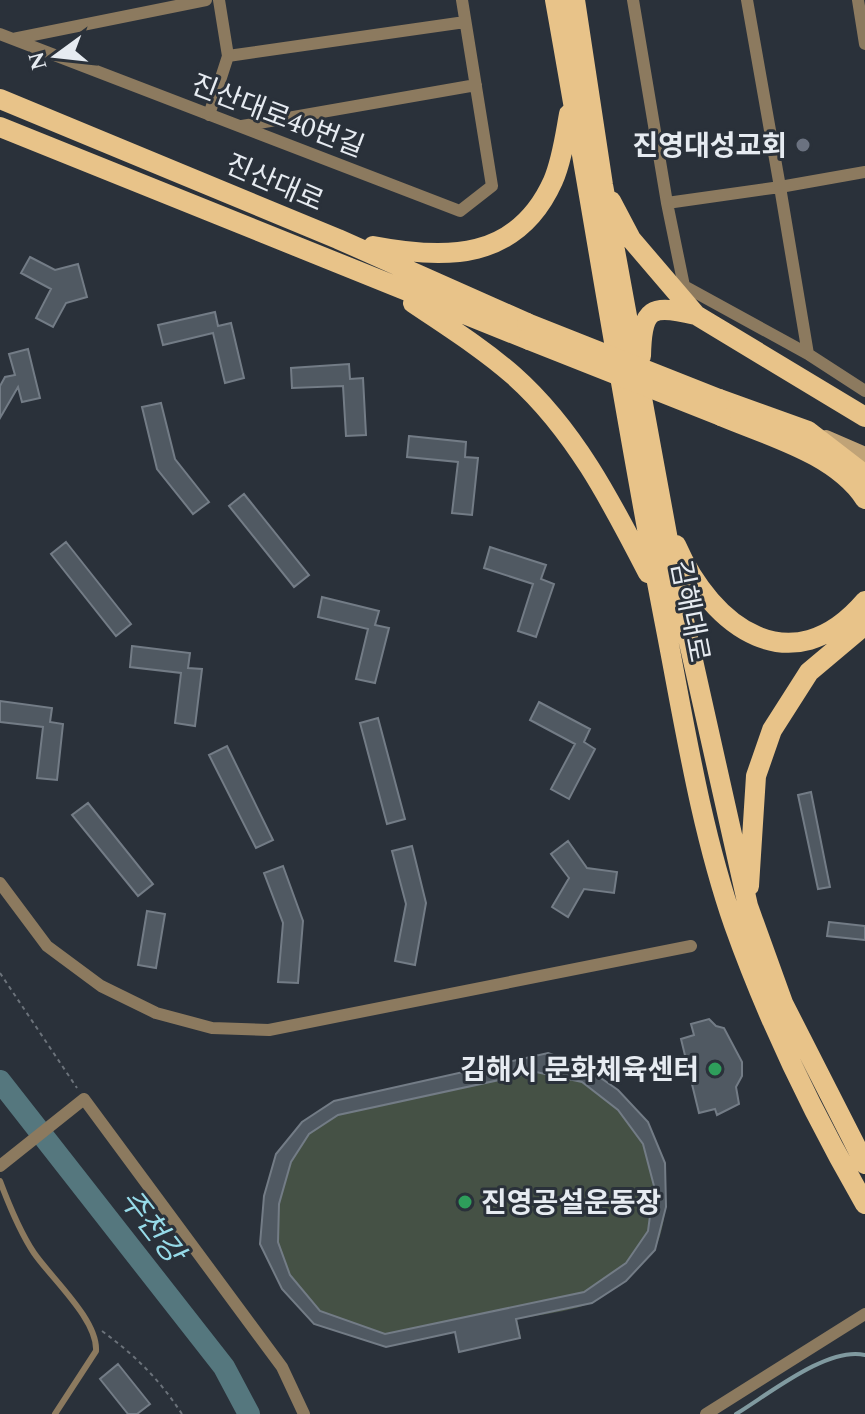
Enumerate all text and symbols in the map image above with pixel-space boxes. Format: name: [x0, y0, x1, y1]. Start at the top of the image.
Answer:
north arrow: [16, 16, 96, 96]
text: N: [20, 48, 56, 74]
street label: 진산대로40번길: [185, 64, 370, 169]
place label: 진영대성교회: [632, 125, 787, 168]
marker: 진영대성교회: [794, 136, 812, 154]
street label: 진산대로: [219, 143, 330, 223]
street label: 김해대로: [659, 557, 720, 666]
place label: 김해시 문화체육센터: [460, 1049, 699, 1092]
marker: 김해시 문화체육센터: [706, 1060, 724, 1078]
water label: 주천강: [108, 1180, 197, 1276]
place label: 진영공설운동장: [481, 1182, 661, 1225]
marker: 진영공설운동장: [456, 1193, 474, 1211]

